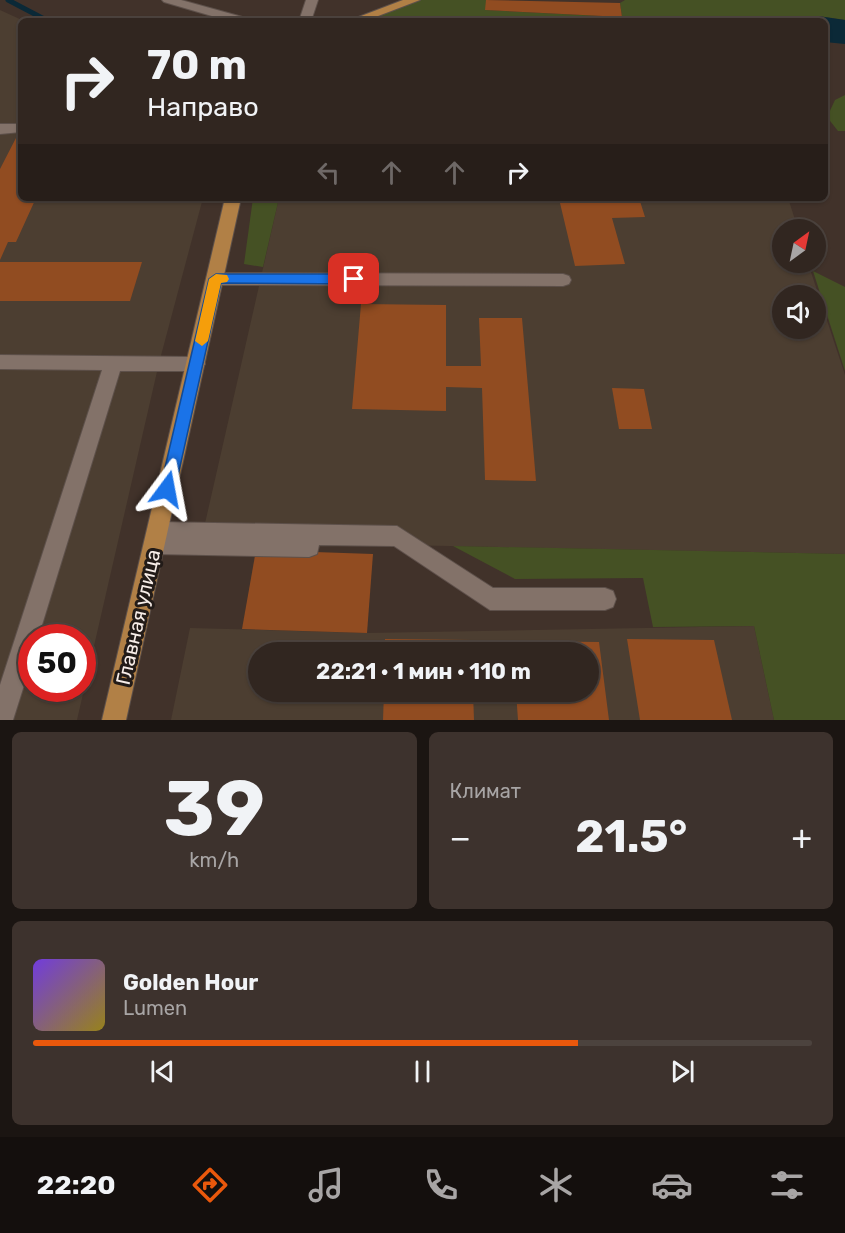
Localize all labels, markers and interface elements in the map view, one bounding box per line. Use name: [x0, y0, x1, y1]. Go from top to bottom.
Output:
text: 70 m: [147, 40, 247, 90]
icon: right: [48, 42, 126, 120]
text: Направо: [147, 91, 259, 123]
icon: left: [312, 156, 345, 189]
icon: ahead: [375, 156, 408, 189]
icon: ahead: [438, 156, 471, 189]
icon: right: [501, 156, 534, 189]
north arrow: [772, 219, 826, 273]
map controls: [772, 219, 826, 339]
pin: [328, 253, 379, 304]
icon: arrive: [337, 262, 370, 295]
button: sound: [772, 285, 826, 339]
position arrow: [135, 457, 199, 521]
street label: Главная улица: [111, 547, 165, 687]
speed limit sign: 50: [18, 624, 96, 702]
text: 22:21 · 1 мин · 110 m: [316, 658, 531, 685]
text: 39: [164, 762, 265, 855]
text: Климат: [450, 779, 521, 803]
text: 21.5°: [575, 810, 687, 863]
text: −: [450, 818, 471, 857]
text: +: [791, 818, 812, 857]
text: km/h: [189, 848, 239, 872]
text: Golden Hour: [123, 969, 258, 996]
text: Lumen: [123, 996, 187, 1020]
icon: previous: [146, 1055, 179, 1088]
icon: pause: [406, 1055, 439, 1088]
icon: next: [666, 1055, 699, 1088]
icon: directions: [189, 1164, 231, 1206]
icon: music: [305, 1164, 347, 1206]
icon: phone: [420, 1164, 462, 1206]
icon: climate: [535, 1164, 577, 1206]
icon: car: [651, 1164, 693, 1206]
icon: filters: [766, 1164, 808, 1206]
text: 22:20: [37, 1169, 116, 1201]

